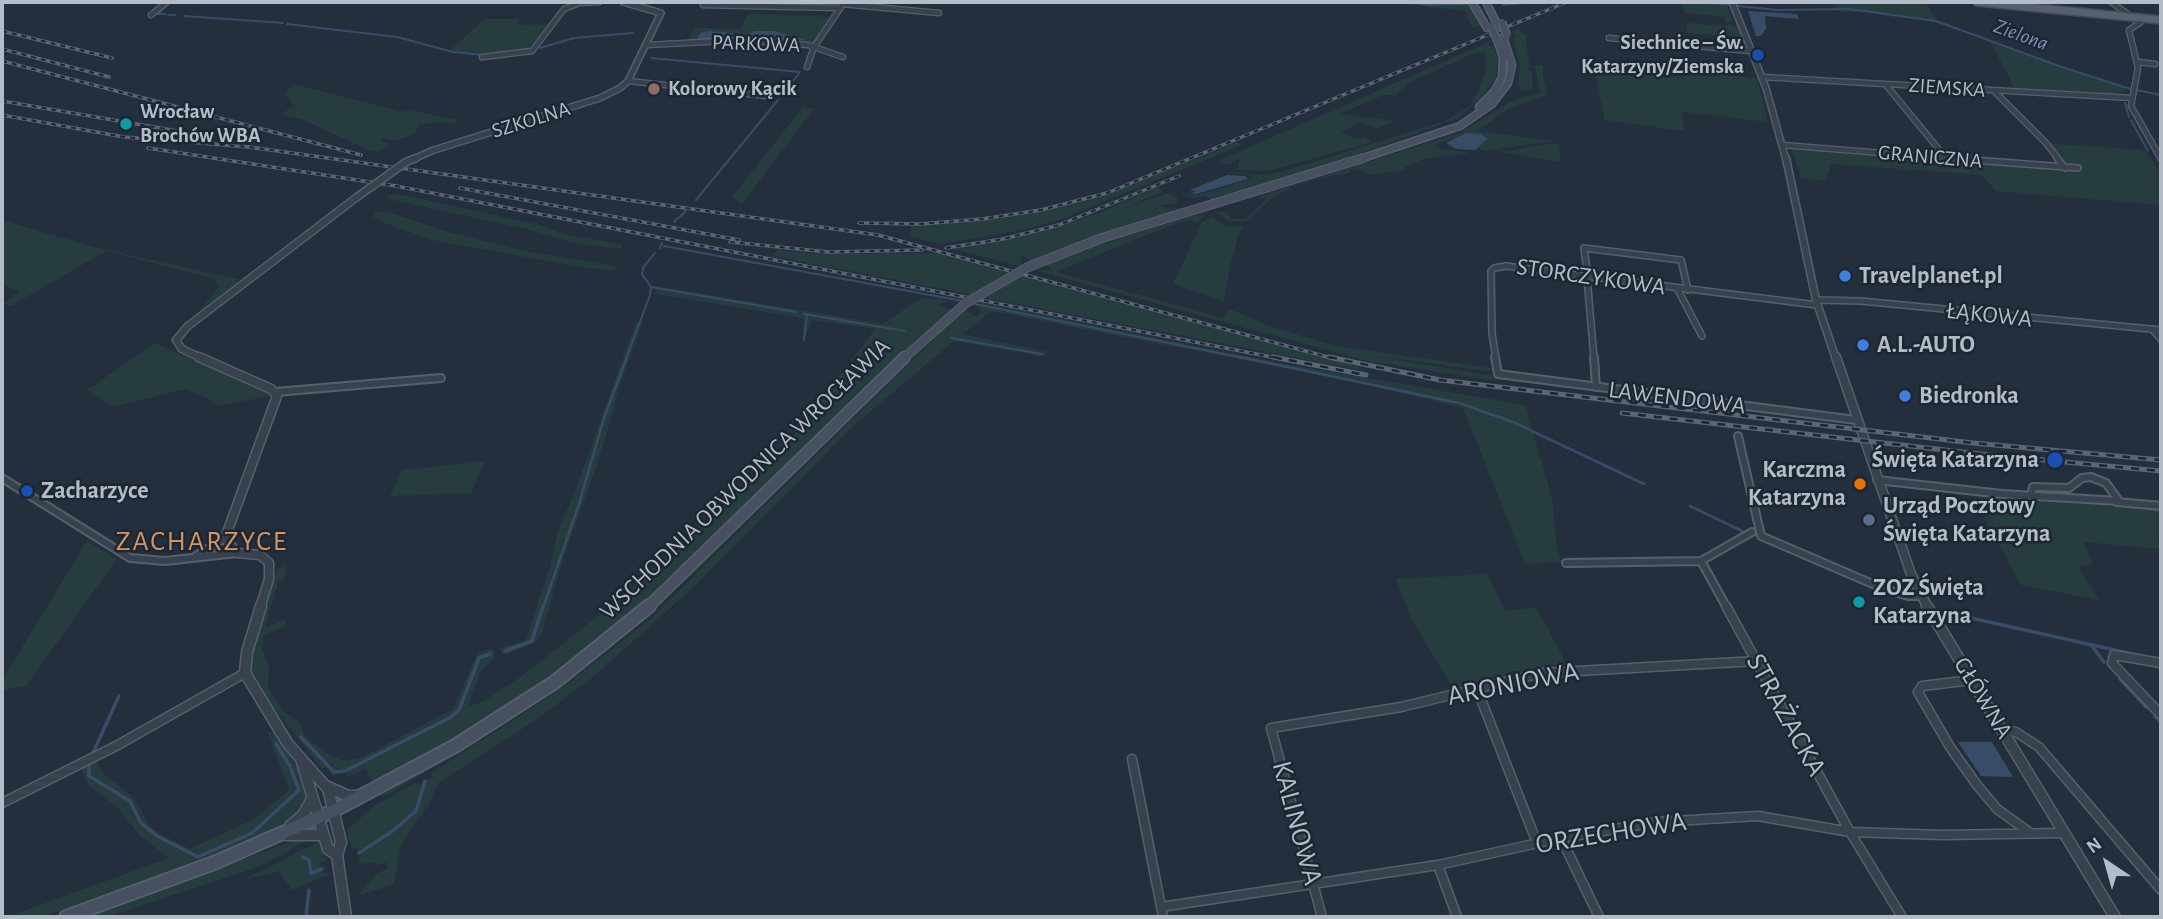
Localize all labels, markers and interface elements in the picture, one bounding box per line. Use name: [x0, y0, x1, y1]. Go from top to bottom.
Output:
water label: Zielona: [1990, 14, 2052, 56]
street label: PARKOWA: [712, 30, 800, 58]
place label: Siechnice – Św. Katarzyny/Ziemska: [1581, 30, 1744, 80]
marker: Siechnice – Św. Katarzyny/Ziemska: [1750, 47, 1766, 63]
street label: ZIEMSKA: [1908, 73, 1986, 103]
place label: Kolorowy Kącik: [668, 76, 797, 102]
marker: Kolorowy Kącik: [646, 81, 662, 97]
street label: SZKOLNA: [489, 96, 573, 144]
place label: Wrocław Brochów WBA: [140, 99, 260, 149]
marker: Wrocław Brochów WBA: [118, 116, 134, 132]
street label: GRANICZNA: [1877, 140, 1983, 174]
street label: STORCZYKOWA: [1515, 252, 1667, 302]
place label: Travelplanet.pl: [1859, 262, 2003, 290]
marker: Travelplanet.pl: [1837, 268, 1853, 284]
street label: ŁĄKOWA: [1945, 296, 2033, 334]
place label: A.L.-AUTO: [1877, 331, 1975, 359]
street label: WSCHODNIA OBWODNICA WROCŁAWIA: [594, 332, 896, 626]
marker: A.L.-AUTO: [1855, 337, 1871, 353]
street label: LAWENDOWA: [1607, 375, 1747, 421]
place label: Biedronka: [1919, 382, 2019, 410]
marker: Biedronka: [1897, 388, 1913, 404]
place label: Święta Katarzyna: [1872, 446, 2039, 474]
marker: Święta Katarzyna: [2045, 450, 2065, 470]
place label: Karczma Katarzyna: [1748, 456, 1846, 512]
marker: Karczma Katarzyna: [1852, 476, 1868, 492]
place label: Zacharzyce: [41, 477, 149, 505]
marker: Zacharzyce: [19, 483, 35, 499]
place label: Urząd Pocztowy Święta Katarzyna: [1883, 492, 2050, 548]
marker: Urząd Pocztowy Święta Katarzyna: [1861, 512, 1877, 528]
district label: ZACHARZYCE: [117, 525, 287, 559]
place label: ZOZ Święta Katarzyna: [1873, 574, 1984, 630]
marker: ZOZ Święta Katarzyna: [1851, 594, 1867, 610]
street label: STRAŻACKA: [1739, 648, 1833, 782]
street label: GŁÓWNA: [1947, 652, 2019, 744]
street label: ARONIOWA: [1444, 655, 1582, 713]
street label: KALINOWA: [1264, 757, 1330, 889]
street label: ORZECHOWA: [1533, 804, 1689, 862]
north arrow: [2072, 828, 2142, 898]
text: N: [2083, 834, 2105, 857]

